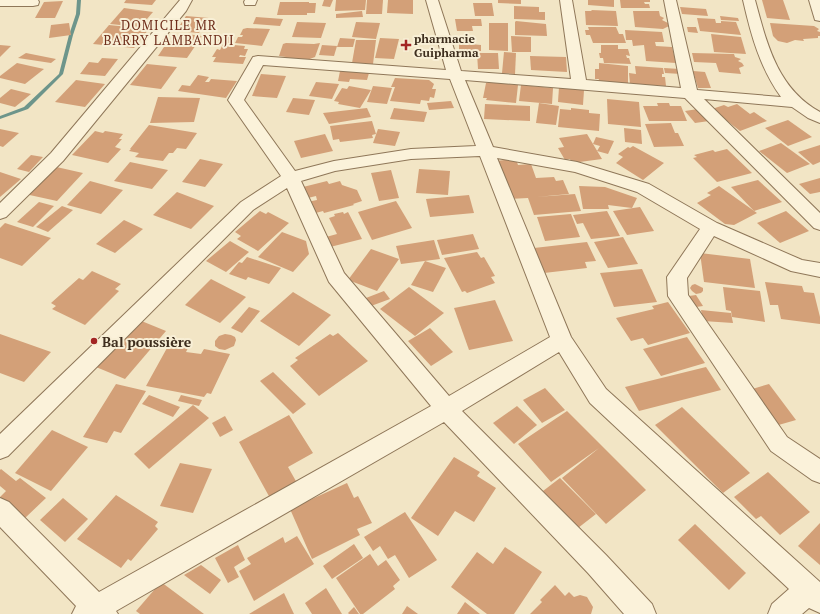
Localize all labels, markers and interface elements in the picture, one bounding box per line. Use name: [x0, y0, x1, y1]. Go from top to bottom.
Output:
district label: DOMICILE MR BARRY LAMBANDJI: [103, 16, 235, 49]
place label: pharmacie Guipharma: [414, 31, 479, 60]
marker: pharmacie Guipharma: [401, 40, 411, 50]
place label: Bal poussière: [102, 332, 192, 351]
marker: Bal poussière: [89, 336, 99, 346]

